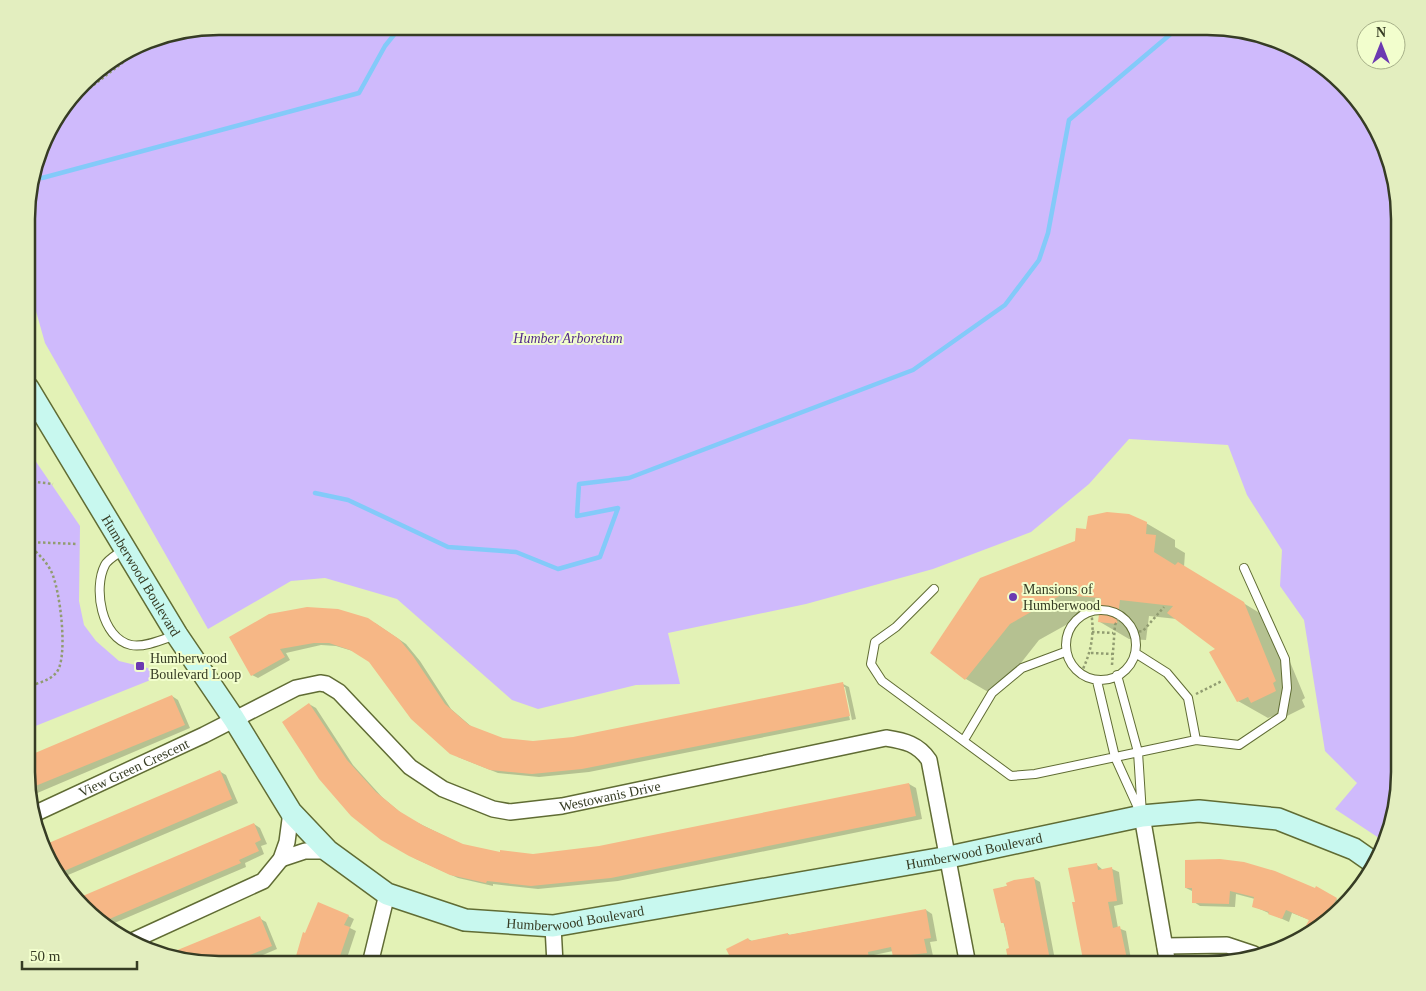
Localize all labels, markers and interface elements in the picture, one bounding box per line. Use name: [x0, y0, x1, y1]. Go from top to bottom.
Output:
north arrow: [1356, 20, 1406, 70]
text: N: [1376, 25, 1386, 40]
park label: Humber Arboretum: [512, 331, 623, 346]
street label: Humberwood Boulevard: [98, 512, 183, 639]
place label: Mansions of Humberwood: [1023, 582, 1100, 613]
marker: Mansions of Humberwood: [1007, 591, 1019, 603]
place label: Humberwood Boulevard Loop: [150, 651, 241, 682]
marker: Humberwood Boulevard Loop: [134, 660, 146, 672]
street label: View Green Crescent: [76, 736, 192, 800]
street label: Westowanis Drive: [558, 779, 662, 814]
street label: Humberwood Boulevard: [905, 830, 1044, 872]
street label: Humberwood Boulevard: [506, 903, 645, 934]
scale bar: [22, 938, 138, 970]
text: 50 m: [30, 948, 61, 964]

